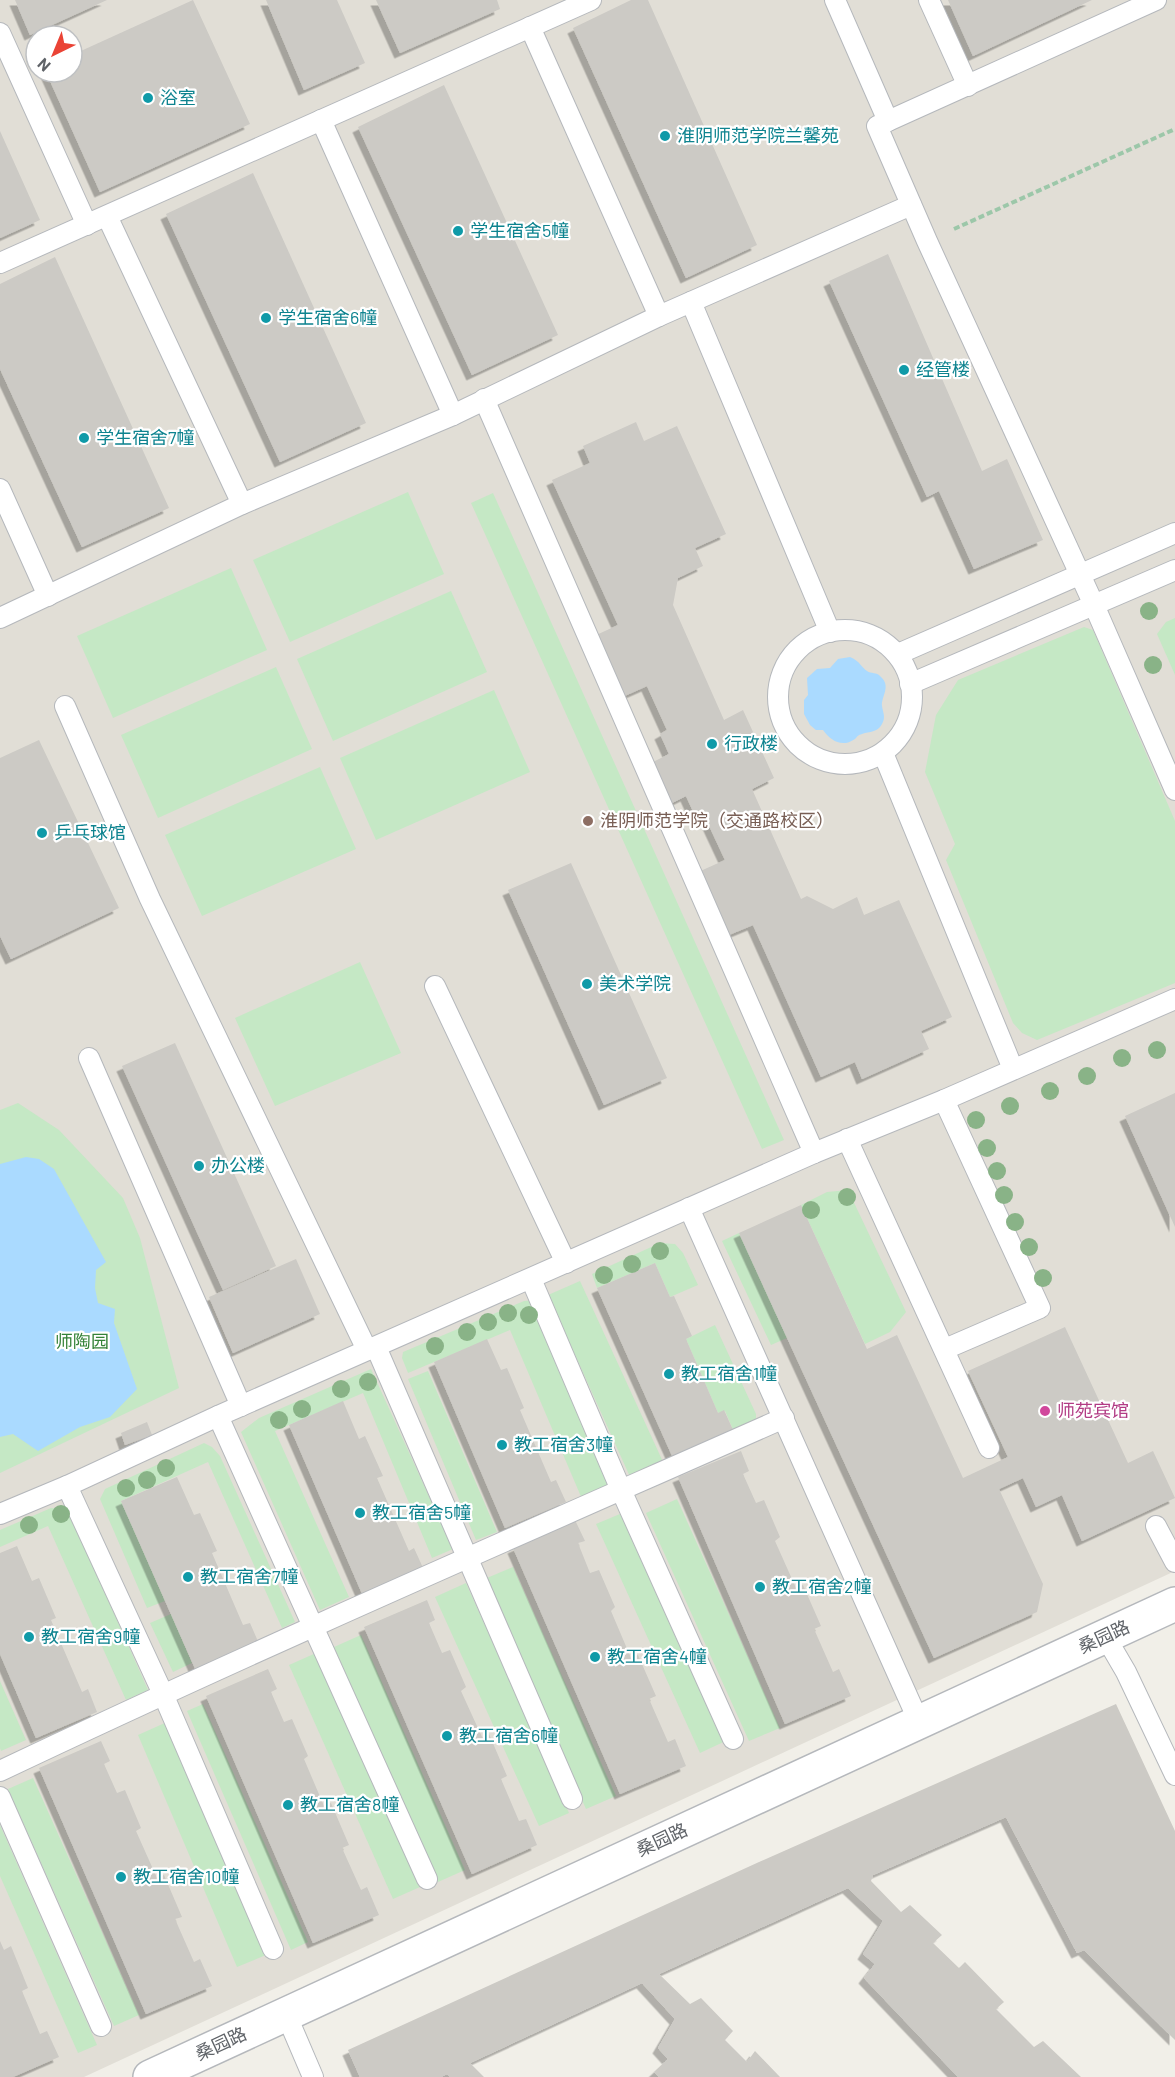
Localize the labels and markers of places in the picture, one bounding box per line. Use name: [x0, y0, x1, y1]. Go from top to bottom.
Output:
place label: 浴室: [160, 86, 196, 108]
marker: 浴室: [141, 91, 155, 105]
place label: 淮阴师范学院兰馨苑: [677, 124, 839, 146]
marker: 淮阴师范学院兰馨苑: [658, 129, 672, 143]
place label: 学生宿舍5幢: [470, 219, 569, 241]
marker: 学生宿舍5幢: [451, 224, 465, 238]
place label: 学生宿舍6幢: [278, 306, 377, 328]
marker: 学生宿舍6幢: [259, 311, 273, 325]
place label: 经管楼: [916, 358, 970, 380]
marker: 经管楼: [897, 363, 911, 377]
place label: 学生宿舍7幢: [96, 426, 195, 448]
marker: 学生宿舍7幢: [77, 431, 91, 445]
place label: 行政楼: [724, 732, 778, 754]
marker: 行政楼: [705, 737, 719, 751]
place label: 淮阴师范学院（交通路校区）: [600, 809, 834, 831]
marker: 淮阴师范学院（交通路校区）: [581, 814, 595, 828]
place label: 乒乓球馆: [54, 821, 126, 843]
marker: 乒乓球馆: [35, 826, 49, 840]
place label: 美术学院: [599, 972, 671, 994]
marker: 美术学院: [580, 977, 594, 991]
place label: 办公楼: [211, 1154, 265, 1176]
marker: 办公楼: [192, 1159, 206, 1173]
place label: 教工宿舍1幢: [681, 1362, 777, 1384]
marker: 教工宿舍1幢: [662, 1367, 676, 1381]
place label: 师苑宾馆: [1057, 1399, 1129, 1421]
marker: 师苑宾馆: [1038, 1404, 1052, 1418]
place label: 教工宿舍3幢: [514, 1433, 613, 1455]
marker: 教工宿舍3幢: [495, 1438, 509, 1452]
place label: 教工宿舍5幢: [372, 1501, 471, 1523]
marker: 教工宿舍5幢: [353, 1506, 367, 1520]
place label: 教工宿舍7幢: [200, 1565, 299, 1587]
marker: 教工宿舍7幢: [181, 1570, 195, 1584]
place label: 教工宿舍2幢: [772, 1575, 872, 1597]
marker: 教工宿舍2幢: [753, 1580, 767, 1594]
place label: 教工宿舍9幢: [41, 1625, 140, 1647]
marker: 教工宿舍9幢: [22, 1630, 36, 1644]
place label: 教工宿舍4幢: [607, 1645, 707, 1667]
marker: 教工宿舍4幢: [588, 1650, 602, 1664]
place label: 教工宿舍6幢: [459, 1724, 558, 1746]
marker: 教工宿舍6幢: [440, 1729, 454, 1743]
place label: 教工宿舍8幢: [300, 1793, 399, 1815]
marker: 教工宿舍8幢: [281, 1798, 295, 1812]
place label: 教工宿舍10幢: [133, 1865, 239, 1887]
marker: 教工宿舍10幢: [114, 1870, 128, 1884]

